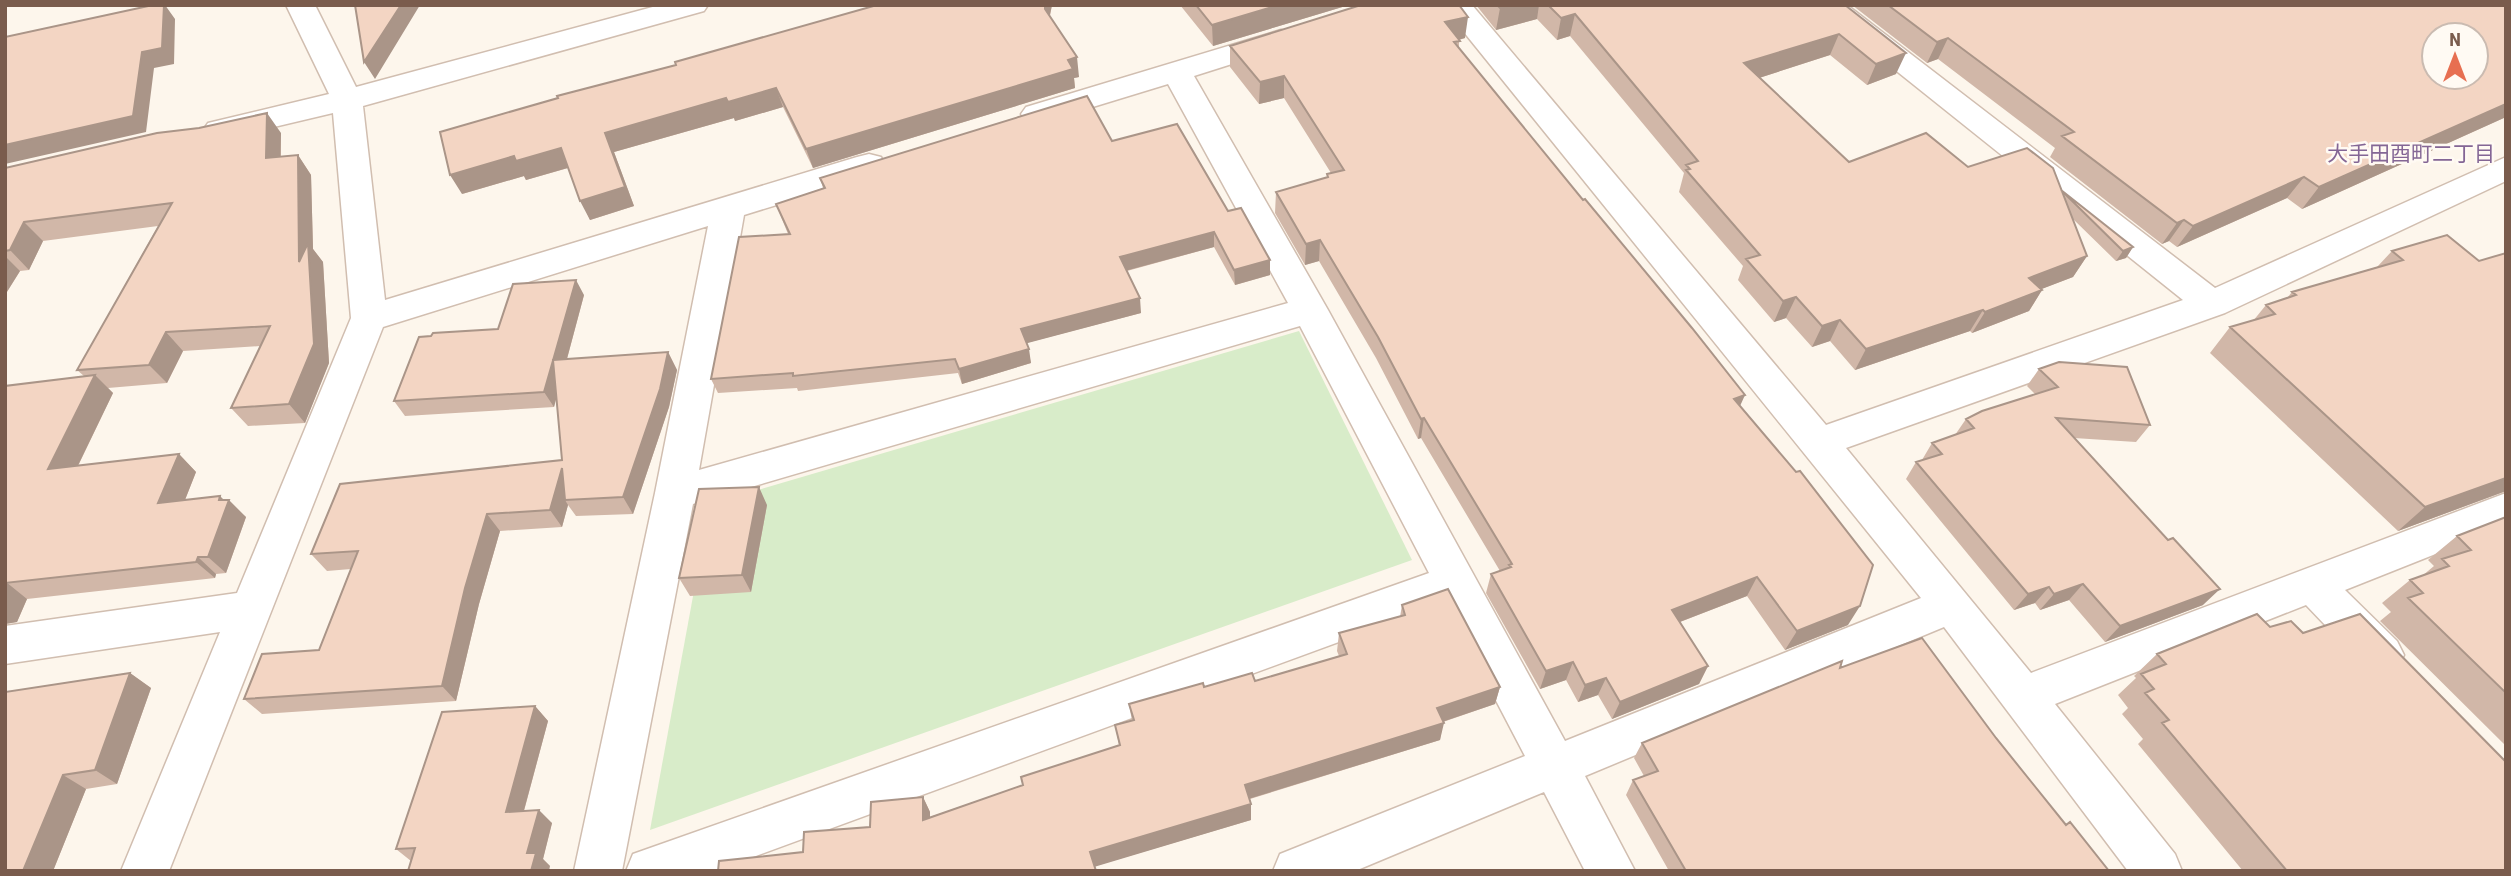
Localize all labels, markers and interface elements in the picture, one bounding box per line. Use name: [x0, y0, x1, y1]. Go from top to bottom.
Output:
north arrow: [2420, 21, 2490, 91]
text: N: [2449, 28, 2461, 51]
district label: 大手田酉町二丁目: [2327, 142, 2495, 166]

